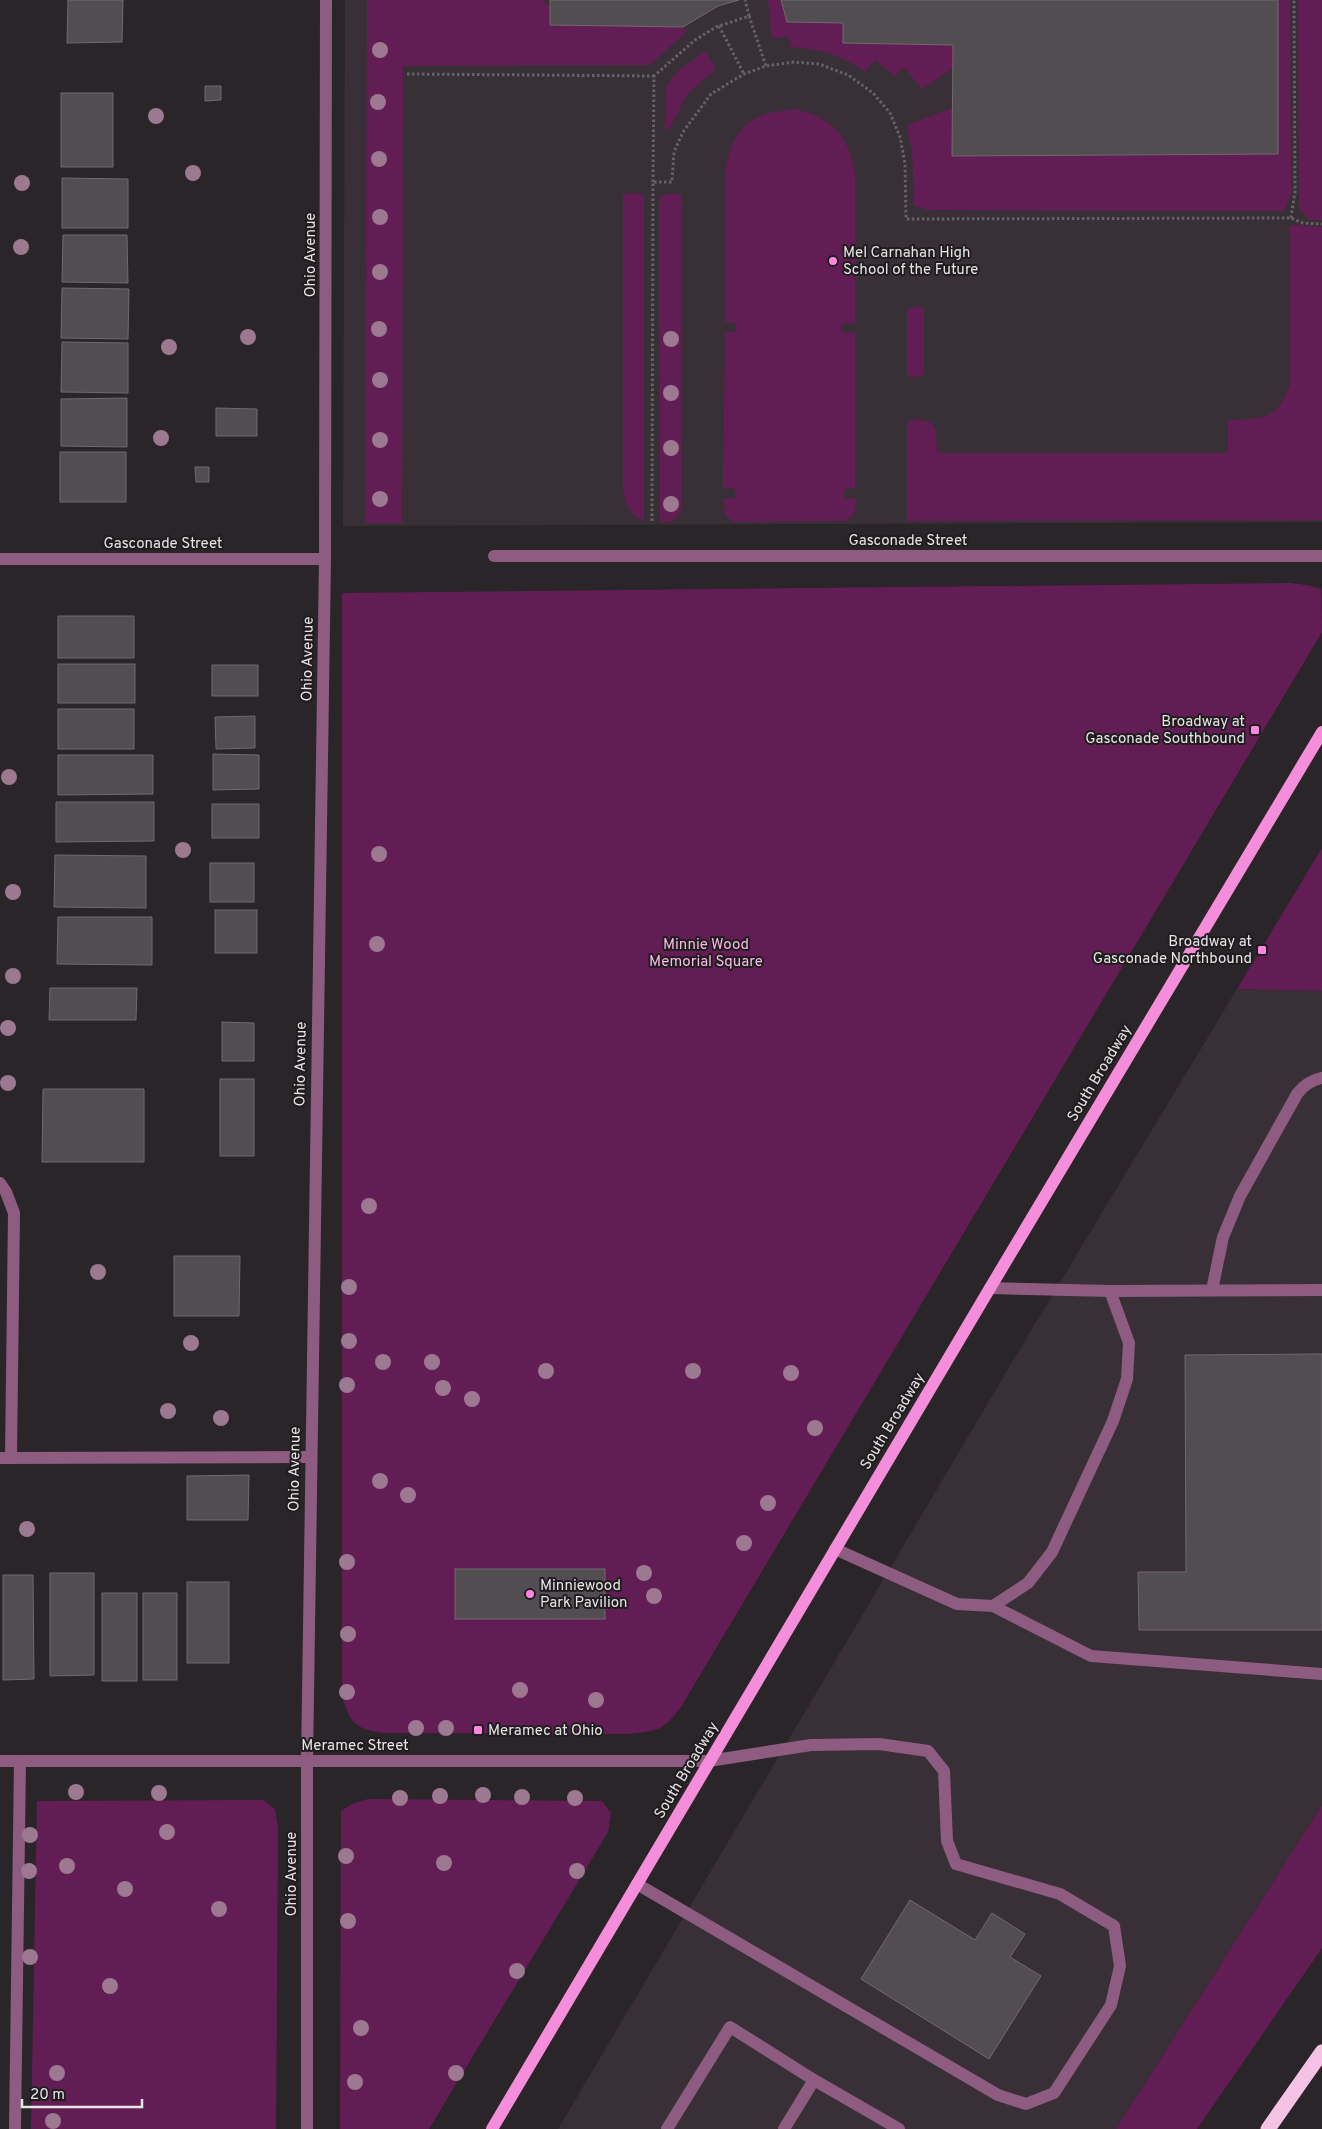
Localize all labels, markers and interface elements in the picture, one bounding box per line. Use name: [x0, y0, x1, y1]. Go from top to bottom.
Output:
street label: Ohio Avenue: [302, 213, 321, 297]
place label: Mel Carnahan High School of the Future: [843, 244, 978, 280]
marker: Mel Carnahan High School of the Future: [827, 255, 839, 267]
street label: Gasconade Street: [849, 532, 967, 551]
street label: Gasconade Street: [104, 535, 222, 554]
street label: Ohio Avenue: [298, 617, 319, 702]
place label: Broadway at Gasconade Southbound: [1085, 713, 1245, 749]
marker: Broadway at Gasconade Southbound: [1249, 724, 1261, 736]
place label: Broadway at Gasconade Northbound: [1093, 933, 1252, 969]
park label: Minnie Wood Memorial Square: [649, 936, 763, 972]
marker: Broadway at Gasconade Northbound: [1256, 944, 1268, 956]
street label: Ohio Avenue: [291, 1022, 312, 1107]
street label: South Broadway: [1064, 1022, 1137, 1126]
street label: South Broadway: [857, 1370, 930, 1474]
street label: Ohio Avenue: [285, 1427, 306, 1512]
place label: Minniewood Park Pavilion: [540, 1577, 627, 1613]
marker: Minniewood Park Pavilion: [524, 1588, 536, 1600]
street label: South Broadway: [651, 1719, 724, 1823]
place label: Meramec at Ohio: [488, 1722, 603, 1741]
marker: Meramec at Ohio: [472, 1724, 484, 1736]
street label: Meramec Street: [301, 1737, 409, 1756]
street label: Ohio Avenue: [283, 1832, 302, 1916]
scale bar: [22, 2076, 142, 2108]
text: 20 m: [30, 2086, 65, 2105]

